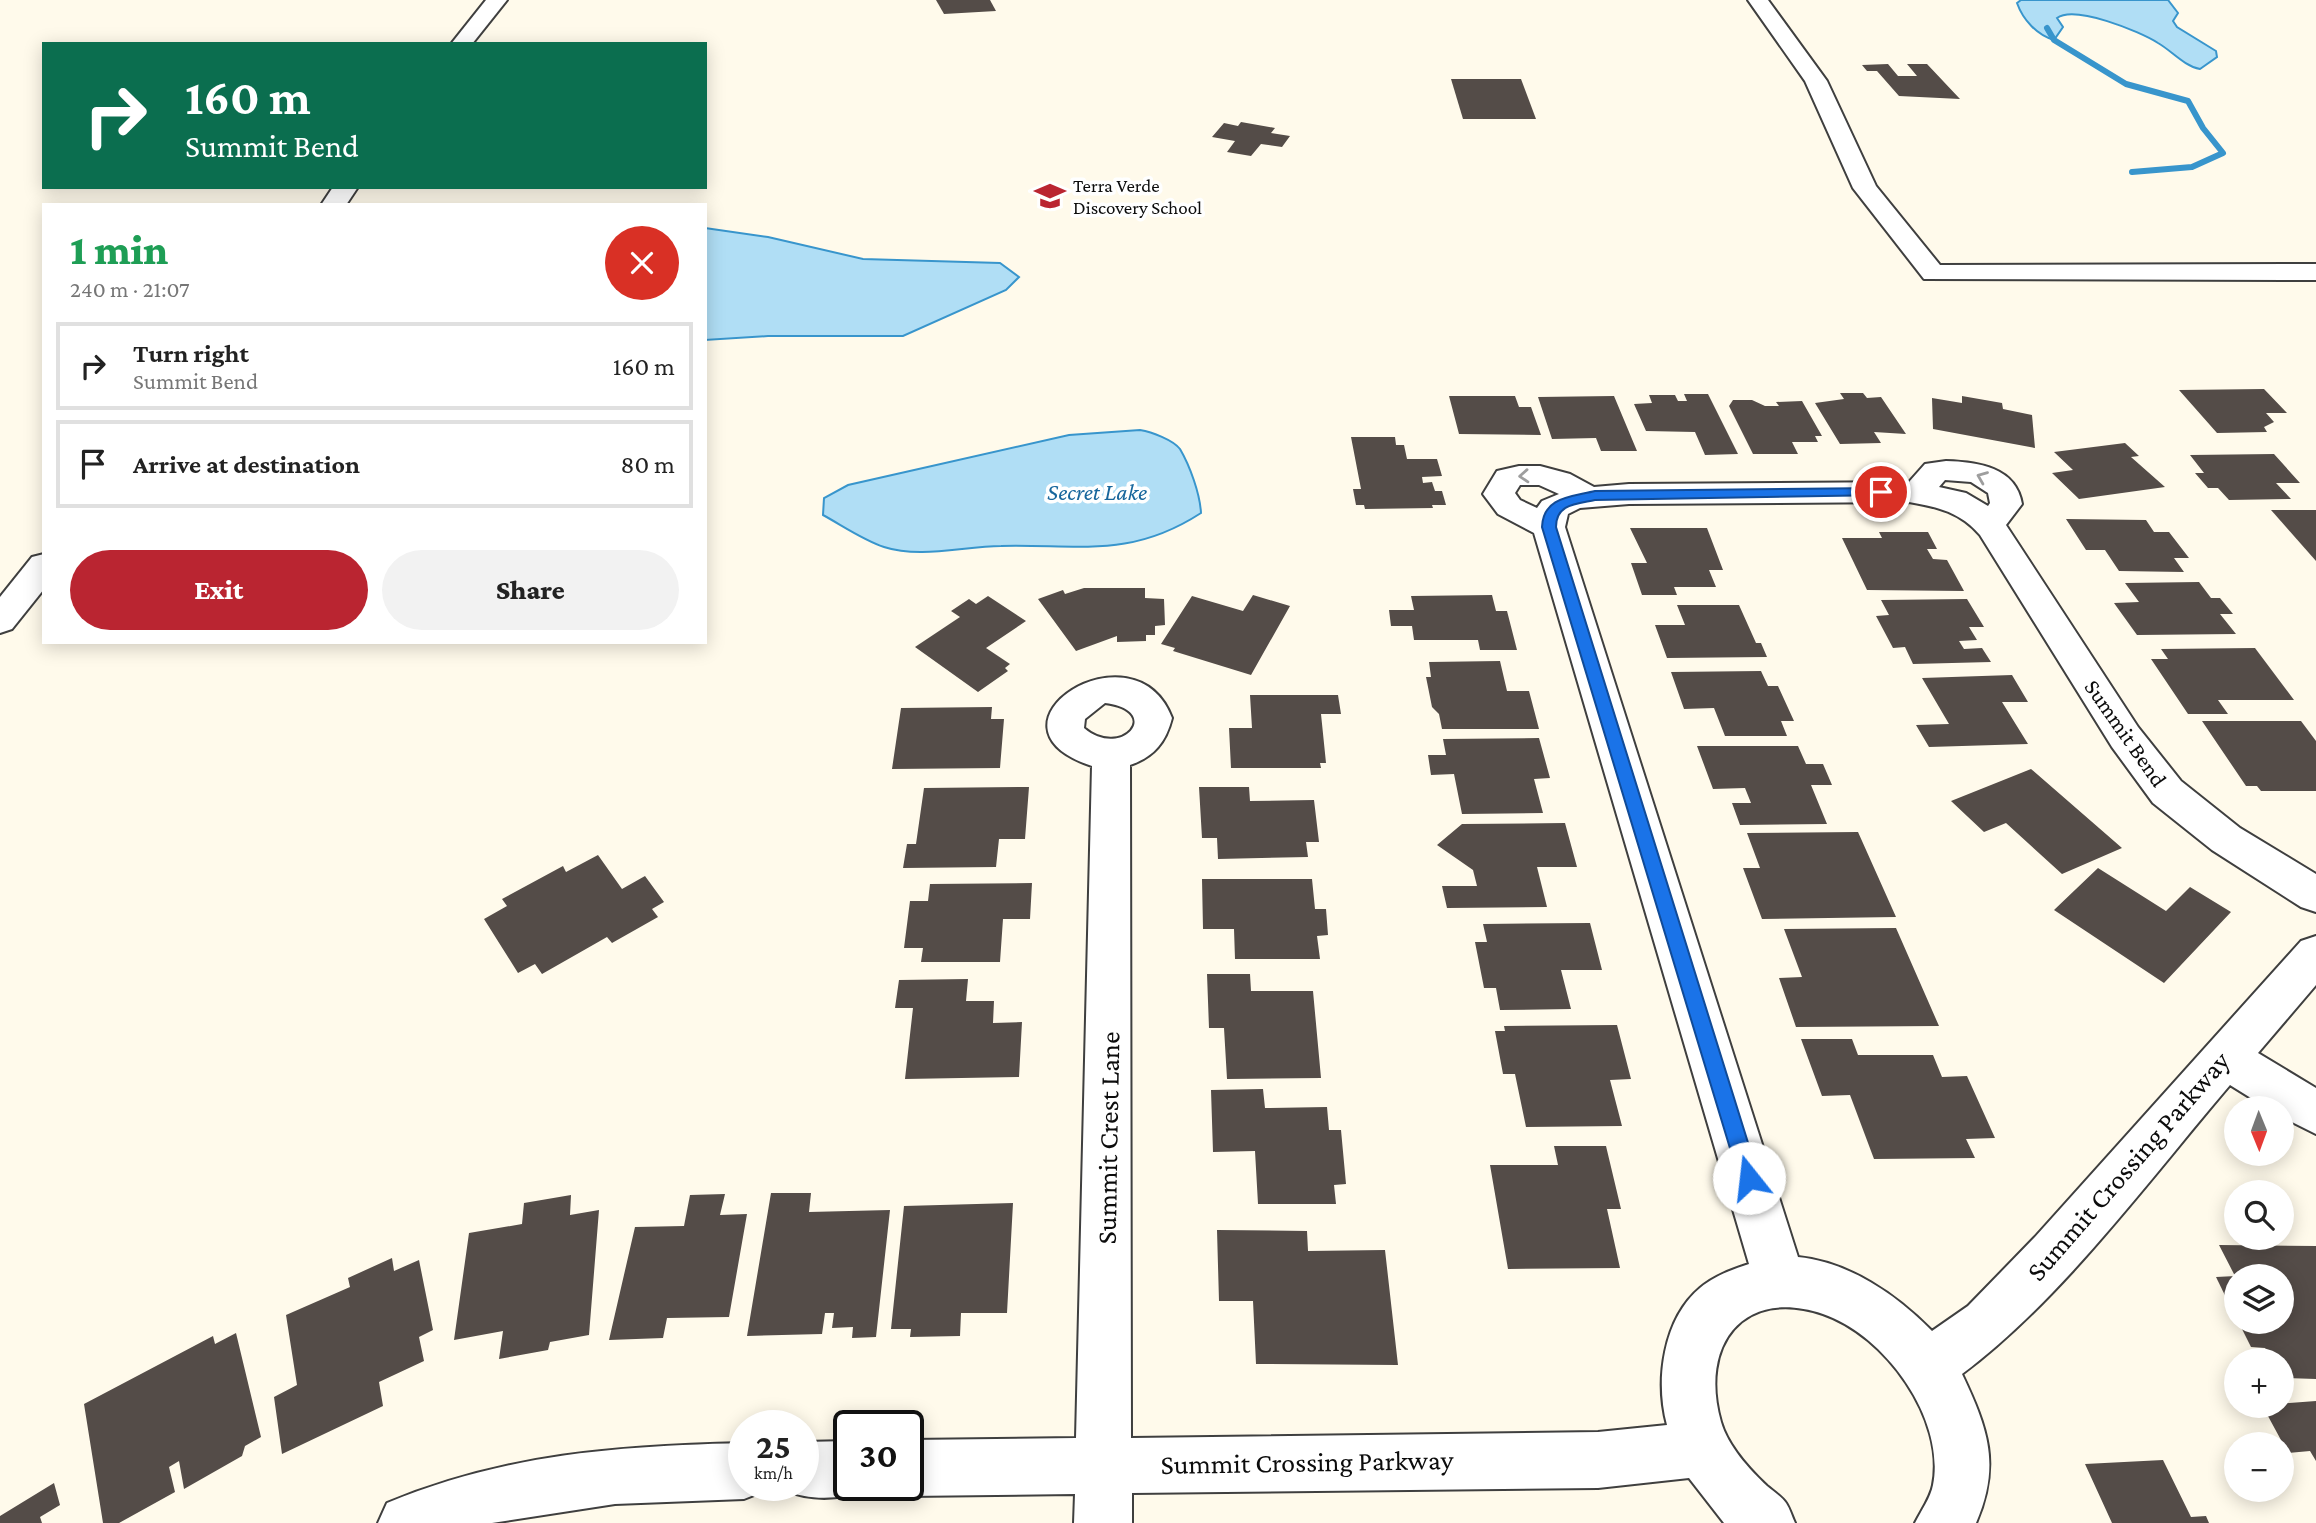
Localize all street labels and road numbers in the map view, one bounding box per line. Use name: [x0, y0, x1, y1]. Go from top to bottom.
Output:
street label: Summit Bend: [2079, 674, 2173, 792]
street label: Summit Crest Lane: [1091, 1031, 1125, 1245]
street label: Summit Crossing Parkway: [2020, 1044, 2237, 1287]
street label: Summit Crossing Parkway: [1160, 1444, 1455, 1480]

